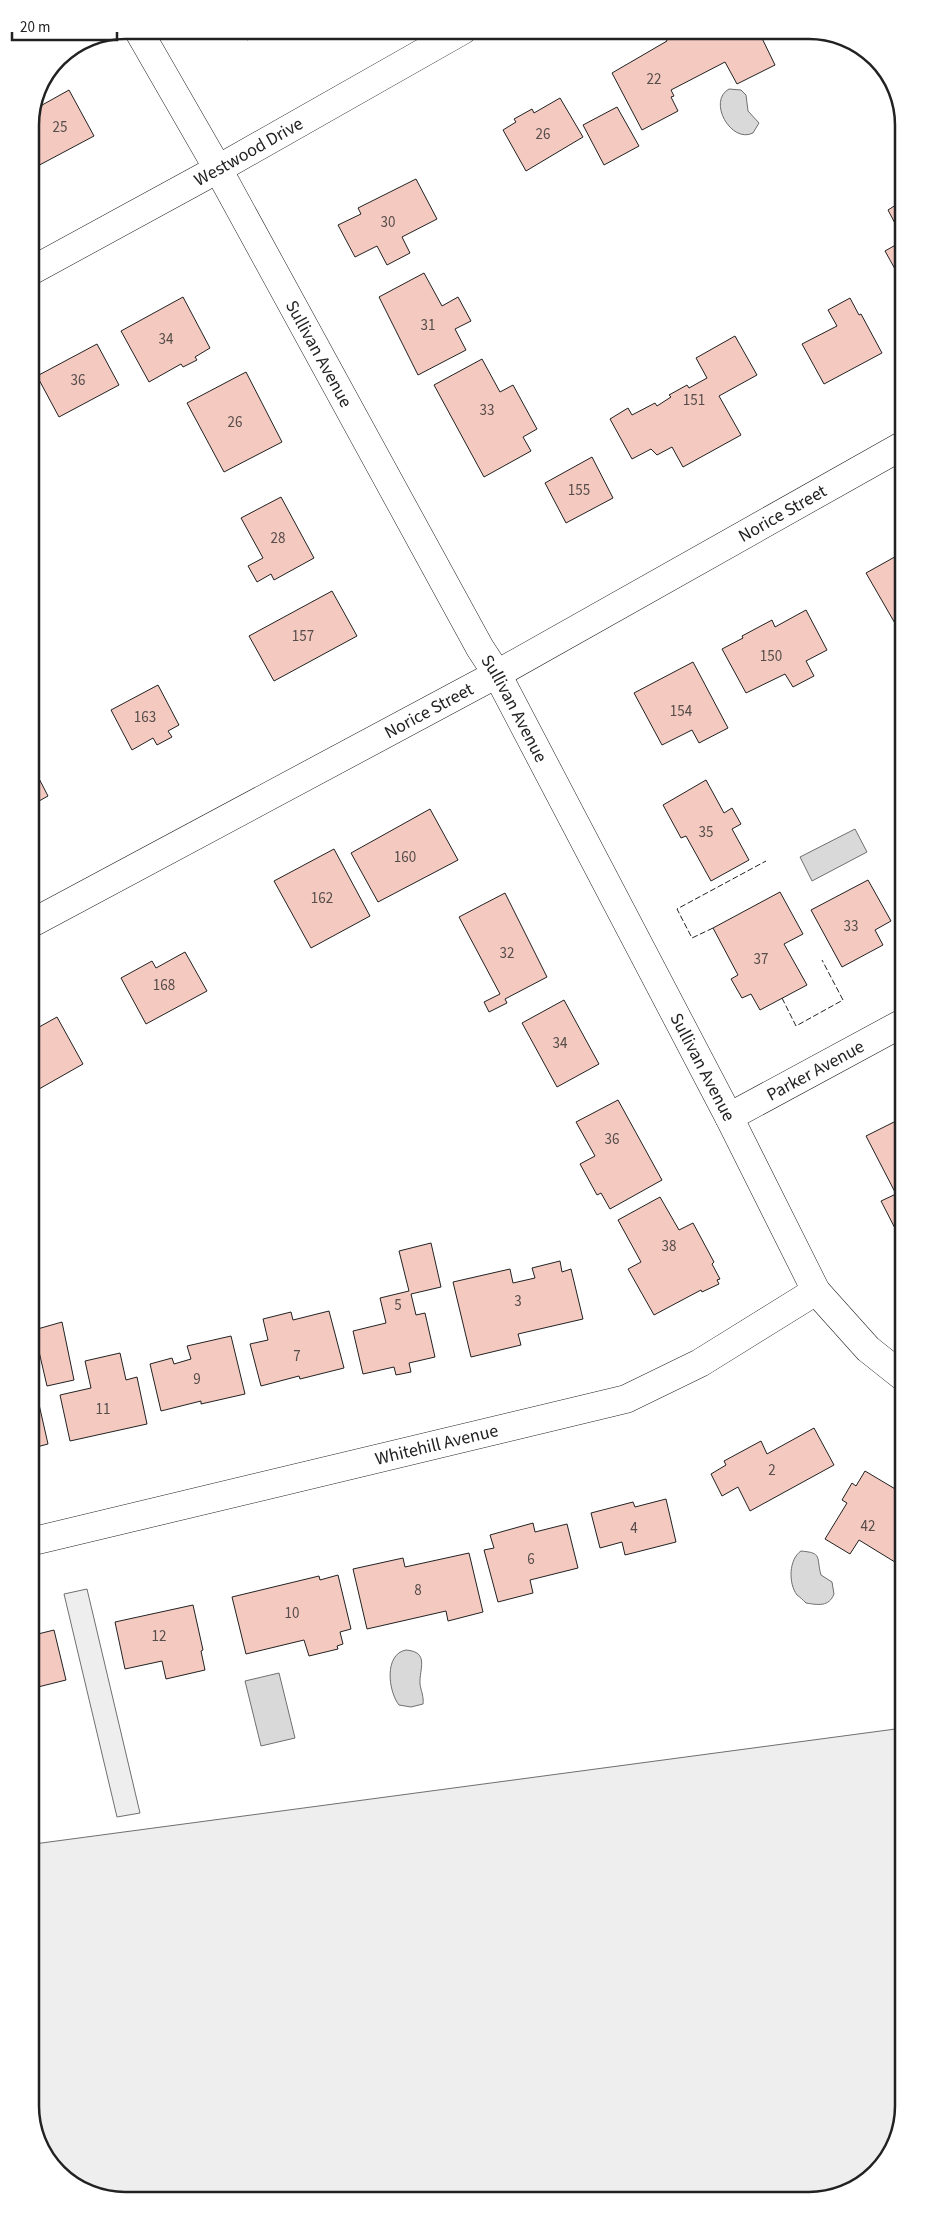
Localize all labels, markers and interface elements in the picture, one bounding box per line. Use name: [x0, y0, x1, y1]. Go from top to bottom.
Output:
scale bar: [12, 10, 118, 42]
text: 20 m: [20, 17, 50, 38]
house number: 22: [647, 69, 661, 90]
street label: Westwood Drive: [189, 111, 307, 192]
house number: 25: [53, 117, 67, 138]
house number: 26: [536, 124, 550, 145]
house number: 30: [381, 212, 395, 233]
street label: Sullivan Avenue: [280, 296, 359, 412]
house number: 31: [421, 315, 435, 336]
house number: 34: [159, 329, 174, 350]
house number: 36: [71, 370, 85, 391]
house number: 151: [683, 390, 705, 411]
house number: 33: [480, 400, 494, 421]
house number: 26: [228, 412, 242, 433]
street label: Norice Street: [734, 478, 831, 548]
house number: 155: [568, 480, 590, 501]
house number: 28: [271, 528, 285, 549]
house number: 157: [292, 626, 314, 647]
house number: 150: [760, 646, 782, 667]
street label: Sullivan Avenue: [475, 650, 554, 767]
street label: Norice Street: [380, 677, 478, 745]
house number: 154: [670, 701, 693, 722]
house number: 163: [134, 707, 156, 728]
house number: 35: [699, 822, 713, 843]
house number: 160: [394, 847, 416, 868]
house number: 162: [311, 888, 333, 909]
house number: 33: [844, 916, 858, 937]
house number: 32: [500, 943, 514, 964]
house number: 37: [754, 949, 768, 970]
house number: 168: [153, 975, 175, 996]
street label: Sullivan Avenue: [664, 1008, 742, 1126]
house number: 34: [553, 1033, 568, 1054]
street label: Parker Avenue: [762, 1034, 869, 1107]
house number: 36: [605, 1129, 619, 1150]
house number: 38: [662, 1236, 676, 1257]
house number: 3: [514, 1291, 522, 1312]
house number: 5: [394, 1295, 402, 1316]
house number: 7: [293, 1346, 301, 1367]
house number: 9: [193, 1369, 201, 1390]
house number: 11: [96, 1399, 110, 1420]
street label: Whitehill Avenue: [373, 1418, 501, 1471]
house number: 2: [768, 1460, 776, 1481]
house number: 42: [861, 1516, 875, 1537]
house number: 4: [630, 1518, 638, 1539]
house number: 6: [527, 1549, 535, 1570]
house number: 8: [414, 1580, 422, 1601]
house number: 10: [285, 1603, 299, 1624]
house number: 12: [152, 1626, 166, 1647]

